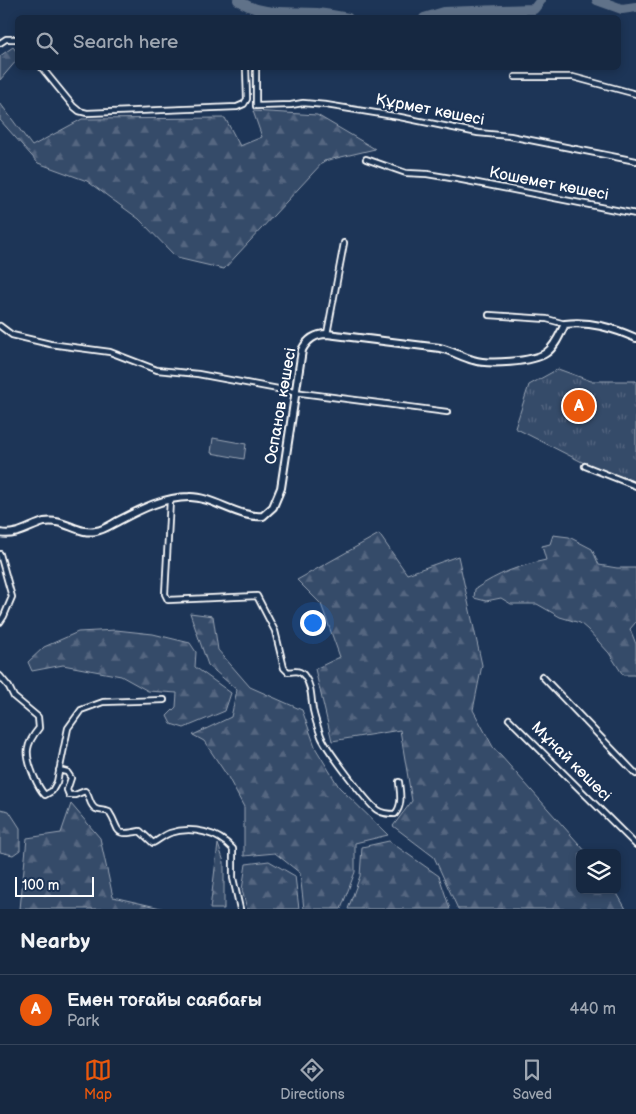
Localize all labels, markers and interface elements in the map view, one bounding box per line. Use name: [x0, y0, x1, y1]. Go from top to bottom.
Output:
search box: [15, 15, 621, 70]
icon: search: [33, 29, 61, 57]
text: Search here: [73, 31, 178, 54]
street label: Құрмет көшесі: [374, 90, 486, 130]
street label: Кошемет көшесі: [488, 163, 610, 205]
street label: Оспанов көшесі: [261, 346, 301, 466]
pin: A: [563, 387, 595, 425]
your location: [300, 610, 326, 636]
street label: Мұнай көшесі: [527, 718, 615, 806]
map controls: [576, 849, 621, 894]
button: layers: [576, 849, 621, 894]
scale bar: [15, 874, 94, 897]
text: 100 m: [22, 877, 59, 894]
text: Nearby: [20, 929, 90, 954]
text: Емен тоғайы саябағы: [67, 989, 262, 1012]
text: A: [31, 1000, 41, 1019]
text: 440 m: [570, 1000, 616, 1019]
text: Park: [67, 1012, 99, 1031]
tab: Map: [84, 1056, 112, 1103]
tab: Directions: [280, 1056, 345, 1103]
tab: Saved: [513, 1056, 552, 1103]

